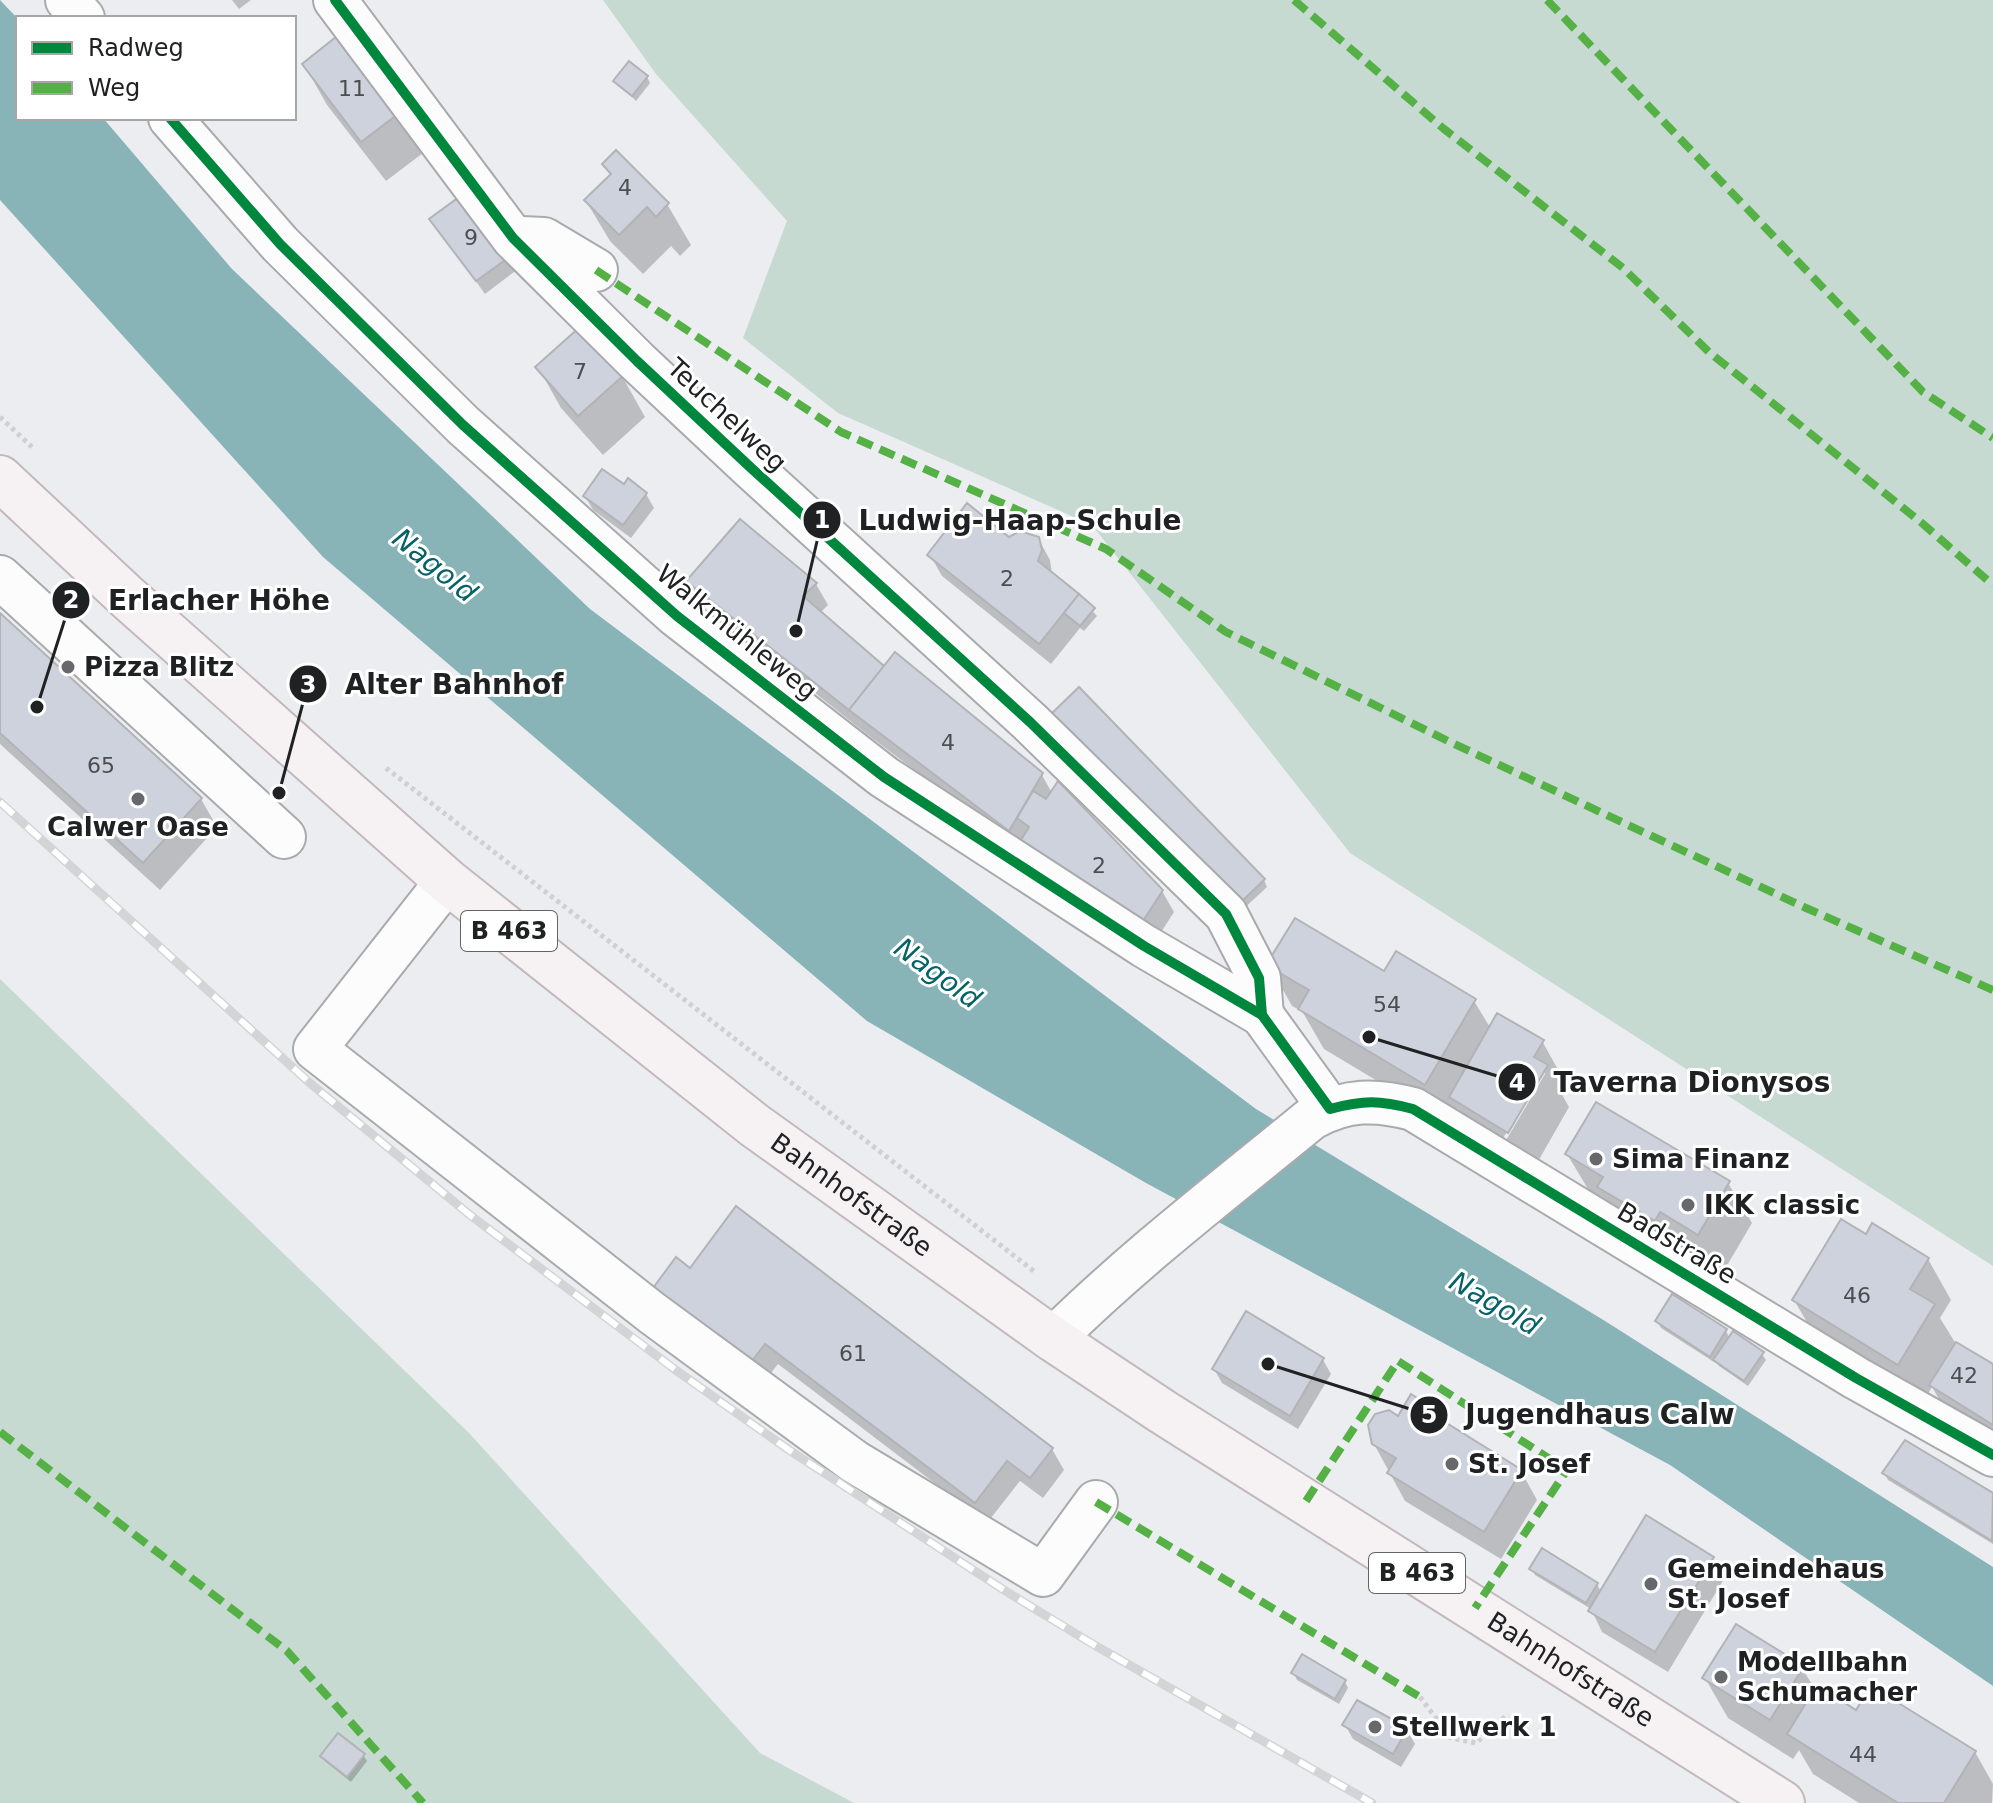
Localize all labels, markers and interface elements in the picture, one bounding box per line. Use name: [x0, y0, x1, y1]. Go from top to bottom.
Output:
legend: [16, 16, 296, 120]
text: Radweg: [88, 34, 184, 62]
text: Weg: [88, 74, 140, 102]
house number: 11: [338, 76, 366, 101]
house number: 4: [618, 175, 632, 200]
house number: 9: [464, 225, 478, 250]
street label: Teuchelweg: [661, 352, 793, 478]
house number: 7: [573, 359, 587, 384]
callout: Ludwig-Haap-Schule: [802, 494, 1198, 546]
text: Ludwig-Haap-Schule: [858, 504, 1182, 537]
text: 1: [814, 506, 830, 534]
water label: Nagold: [386, 522, 484, 609]
street label: Walkmühleweg: [651, 558, 823, 706]
house number: 2: [1000, 566, 1014, 591]
callout: Erlacher Höhe: [51, 574, 346, 626]
text: Erlacher Höhe: [108, 584, 330, 617]
text: 2: [63, 586, 79, 614]
place label: Pizza Blitz: [84, 652, 234, 682]
marker: Pizza Blitz: [59, 658, 77, 676]
callout: Alter Bahnhof: [288, 658, 579, 710]
text: Alter Bahnhof: [345, 668, 564, 701]
text: 3: [300, 671, 316, 699]
house number: 4: [941, 730, 955, 755]
house number: 65: [87, 753, 115, 778]
marker: Calwer Oase: [129, 790, 147, 808]
place label: Calwer Oase: [47, 812, 229, 842]
house number: 2: [1092, 853, 1106, 878]
road number: B 463: [461, 911, 557, 951]
water label: Nagold: [888, 931, 987, 1016]
house number: 54: [1373, 992, 1401, 1017]
callout: Taverna Dionysos: [1497, 1056, 1846, 1108]
text: Taverna Dionysos: [1554, 1066, 1830, 1099]
text: 4: [1509, 1069, 1525, 1097]
street label: Bahnhofstraße: [765, 1127, 938, 1263]
place label: Sima Finanz: [1612, 1144, 1790, 1174]
marker: Sima Finanz: [1587, 1150, 1605, 1168]
place label: IKK classic: [1704, 1190, 1860, 1220]
street label: Badstraße: [1612, 1196, 1742, 1290]
marker: IKK classic: [1679, 1196, 1697, 1214]
water label: Nagold: [1444, 1265, 1546, 1342]
house number: 46: [1843, 1283, 1871, 1308]
house number: 61: [839, 1341, 867, 1366]
house number: 42: [1950, 1363, 1978, 1388]
callout: Jugendhaus Calw: [1409, 1389, 1751, 1441]
text: Jugendhaus Calw: [1463, 1398, 1735, 1431]
text: 5: [1421, 1401, 1437, 1429]
place label: St. Josef: [1468, 1449, 1591, 1479]
marker: St. Josef: [1443, 1455, 1461, 1473]
road number: B 463: [1369, 1553, 1465, 1593]
place label: Gemeindehaus St. Josef: [1667, 1554, 1884, 1614]
marker: Gemeindehaus St. Josef: [1642, 1575, 1660, 1593]
street label: Bahnhofstraße: [1482, 1606, 1660, 1733]
place label: Modellbahn Schumacher: [1737, 1647, 1917, 1707]
marker: Modellbahn Schumacher: [1712, 1668, 1730, 1686]
place label: Stellwerk 1: [1391, 1712, 1557, 1742]
marker: Stellwerk 1: [1366, 1718, 1384, 1736]
house number: 44: [1849, 1742, 1877, 1767]

